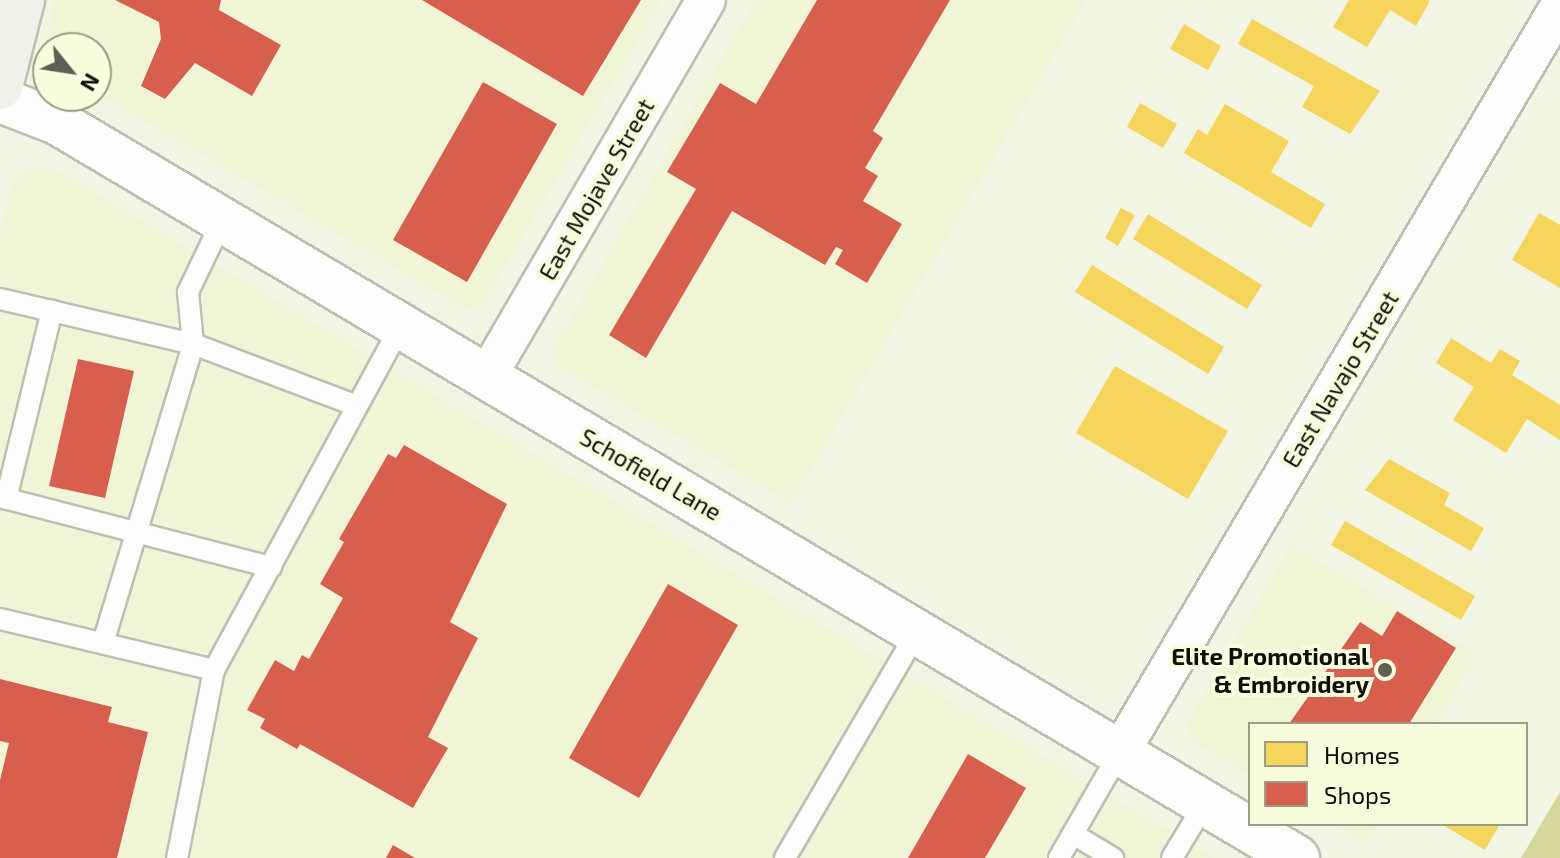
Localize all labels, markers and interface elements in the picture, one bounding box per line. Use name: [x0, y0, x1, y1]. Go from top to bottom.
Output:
north arrow: [32, 32, 112, 112]
text: N: [76, 70, 106, 96]
street label: East Mojave Street: [532, 93, 660, 285]
street label: East Navajo Street: [1276, 285, 1404, 473]
street label: Schofield Lane: [575, 422, 727, 526]
place label: Elite Promotional & Embroidery: [1171, 642, 1369, 698]
marker: Elite Promotional & Embroidery: [1376, 661, 1394, 679]
legend: [1248, 722, 1528, 826]
text: Homes: [1324, 740, 1400, 769]
text: Shops: [1324, 780, 1391, 809]

